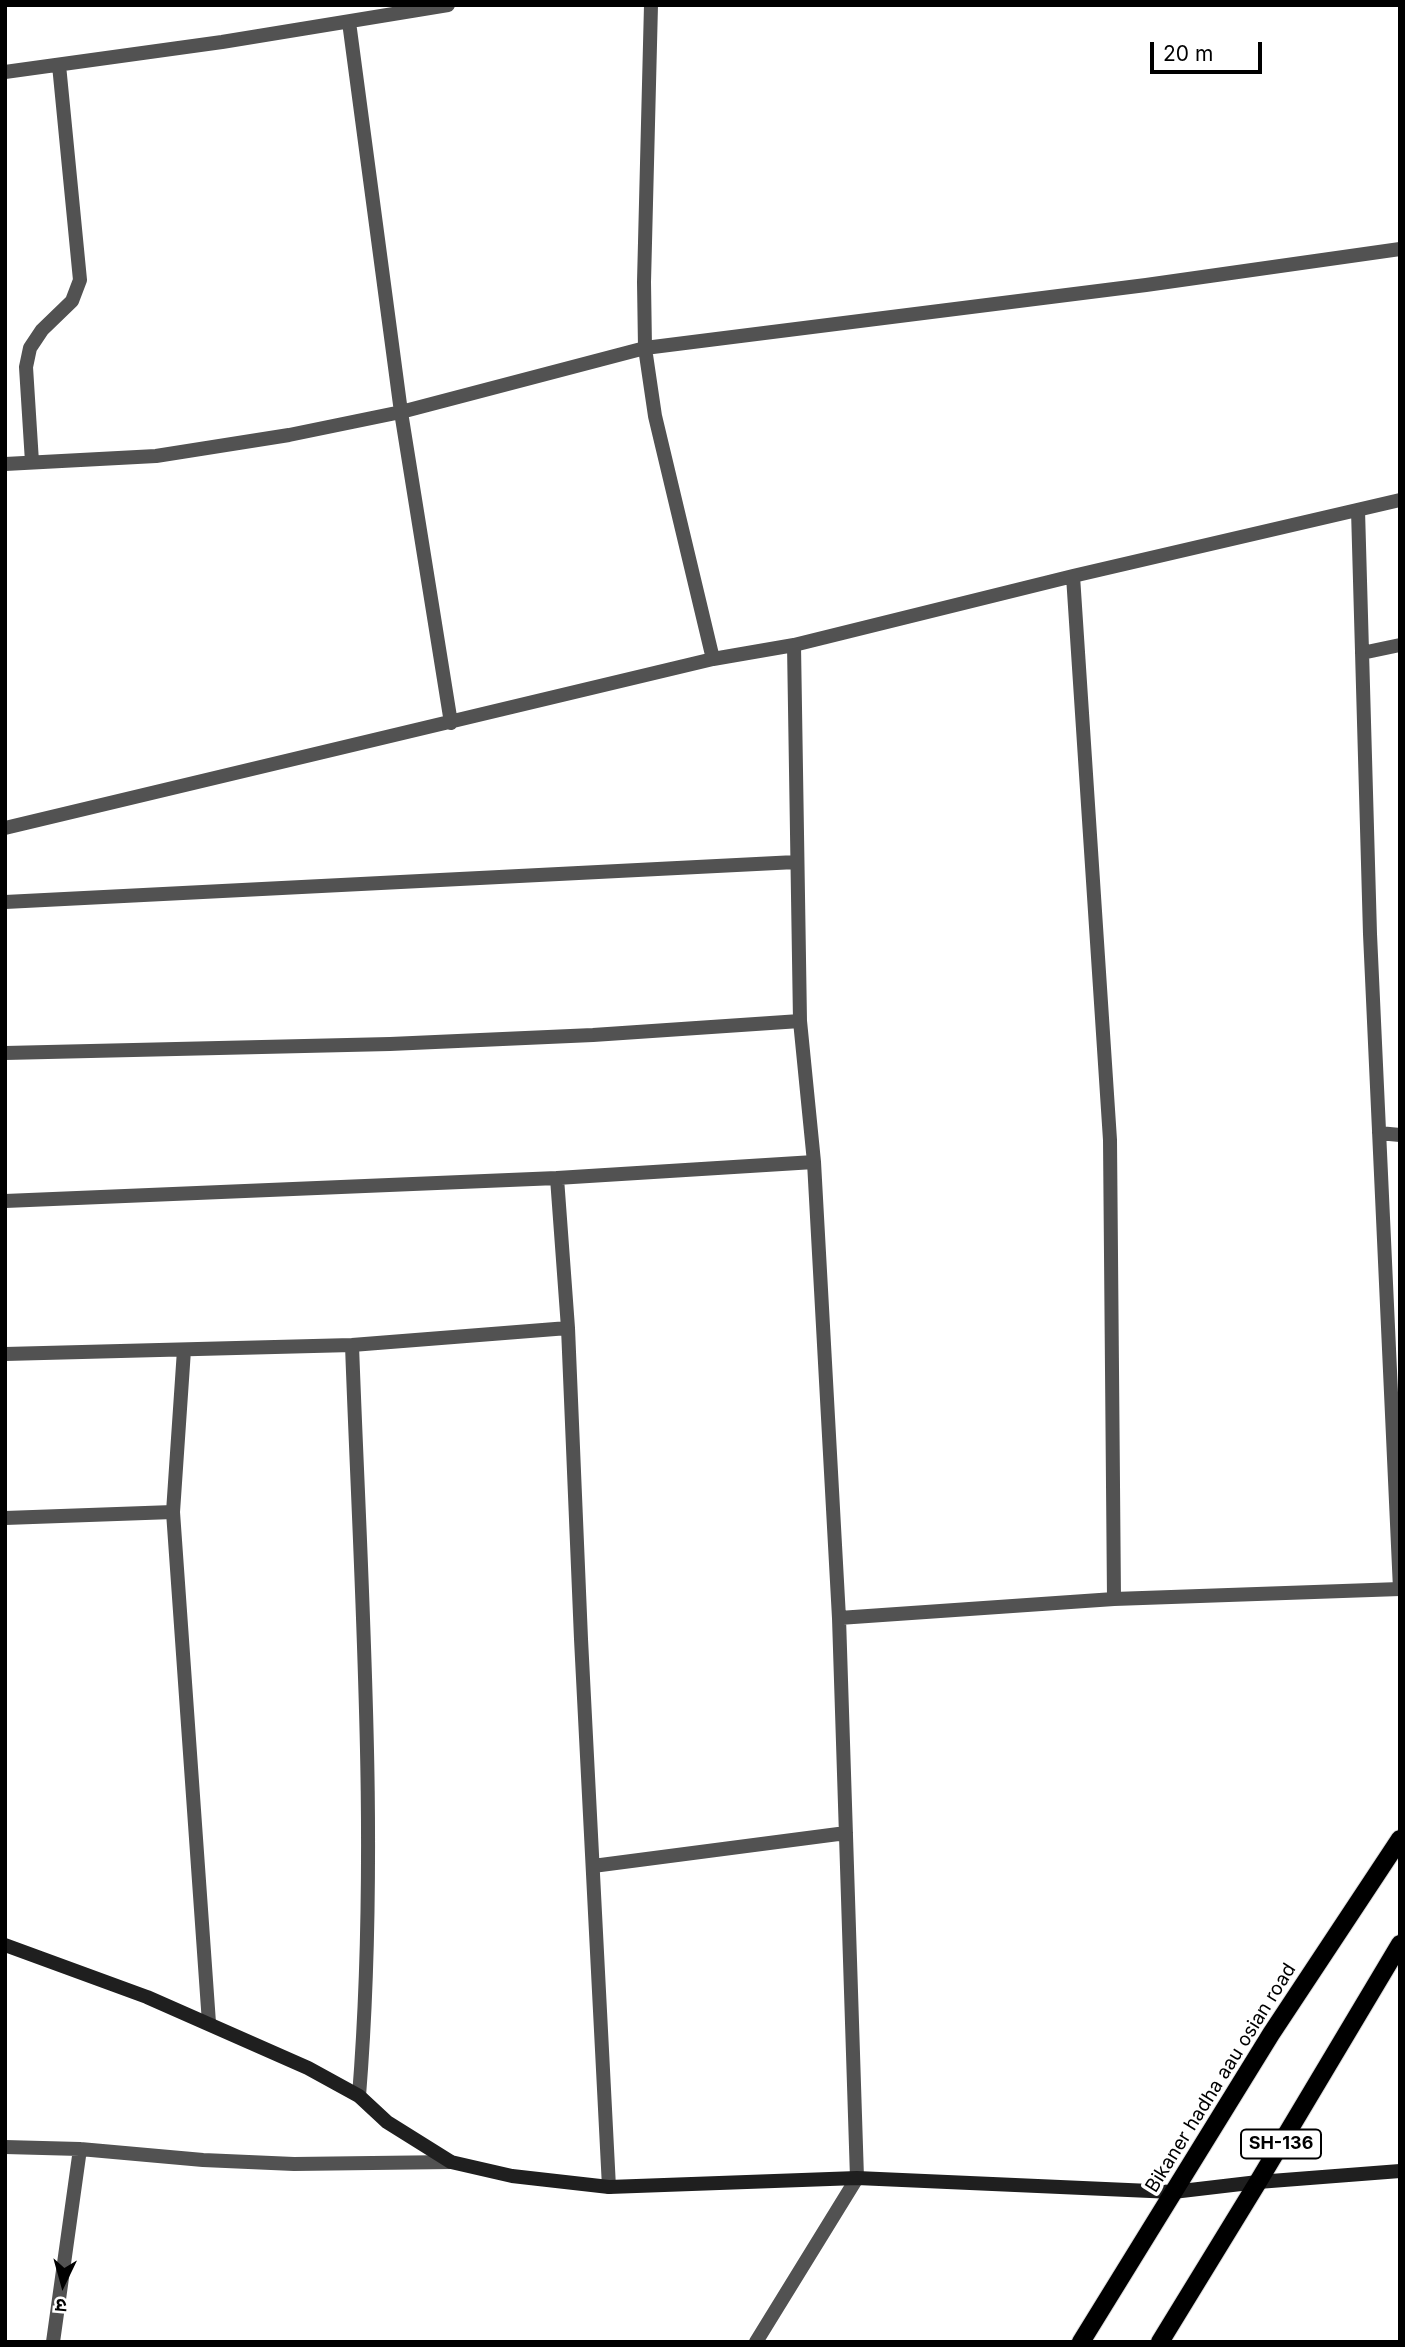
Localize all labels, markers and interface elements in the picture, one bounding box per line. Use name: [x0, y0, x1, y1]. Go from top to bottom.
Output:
scale bar: [1153, 28, 1265, 72]
text: 20 m: [1163, 41, 1213, 66]
street label: Bikaner hadha aau osian road: [1141, 1959, 1301, 2197]
road number: SH-136: [1241, 2130, 1321, 2158]
north arrow: [28, 2249, 98, 2319]
text: उ: [55, 2293, 68, 2317]

